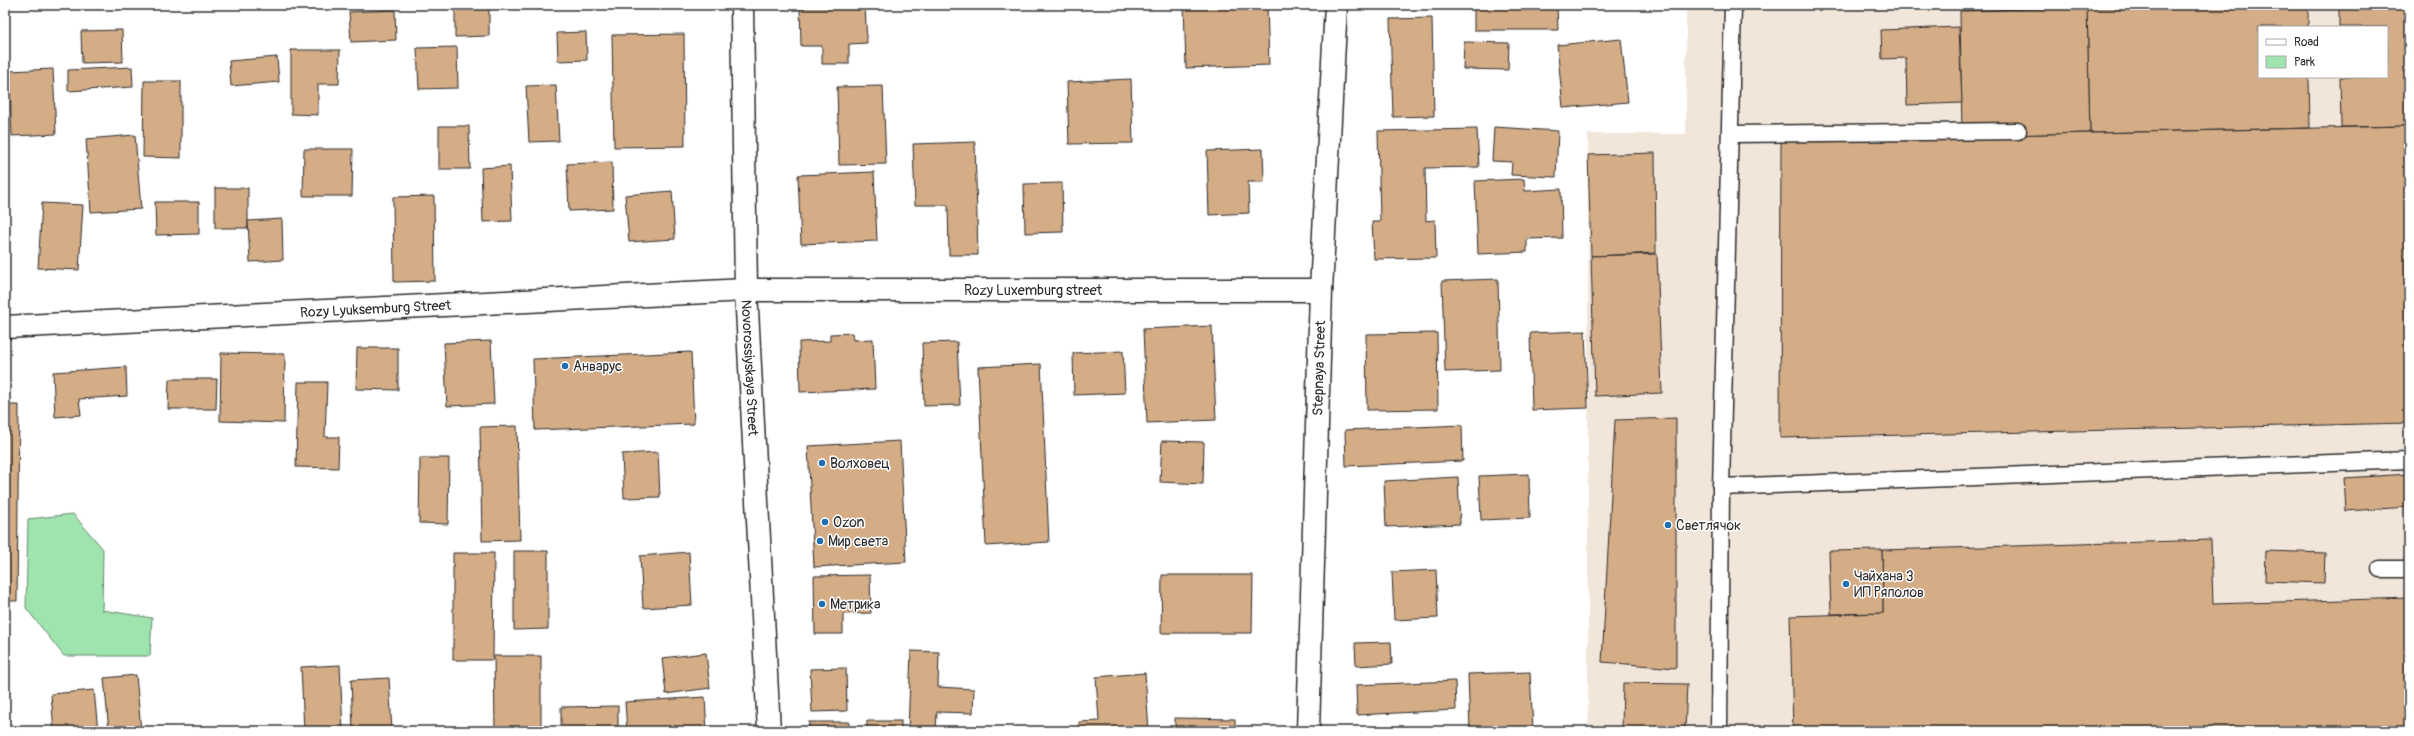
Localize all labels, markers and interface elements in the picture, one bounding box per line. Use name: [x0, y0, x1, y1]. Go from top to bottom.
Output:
legend: [2258, 26, 2388, 78]
text: Road: [2294, 35, 2319, 50]
text: Park: [2294, 55, 2315, 70]
street label: Rozy Luxemburg street: [964, 282, 1103, 299]
street label: Rozy Lyuksemburg Street: [300, 297, 452, 321]
street label: Novorossiyskaya Street: [738, 299, 762, 437]
street label: Stepnaya Street: [1309, 320, 1329, 416]
place label: Анварус: [573, 358, 622, 375]
marker: Анварус: [560, 361, 570, 371]
place label: Волховец: [830, 455, 890, 472]
marker: Волховец: [817, 458, 827, 468]
place label: Ozon: [833, 514, 865, 531]
marker: Ozon: [820, 517, 830, 527]
place label: Светлячок: [1676, 517, 1741, 534]
marker: Светлячок: [1663, 520, 1673, 530]
place label: Мир света: [828, 533, 888, 550]
marker: Мир света: [815, 536, 825, 546]
place label: Чайхана 3 ИП Ряполов: [1854, 568, 1924, 601]
marker: Чайхана 3 ИП Ряполов: [1841, 579, 1851, 589]
place label: Метрика: [830, 596, 881, 613]
marker: Метрика: [817, 599, 827, 609]

